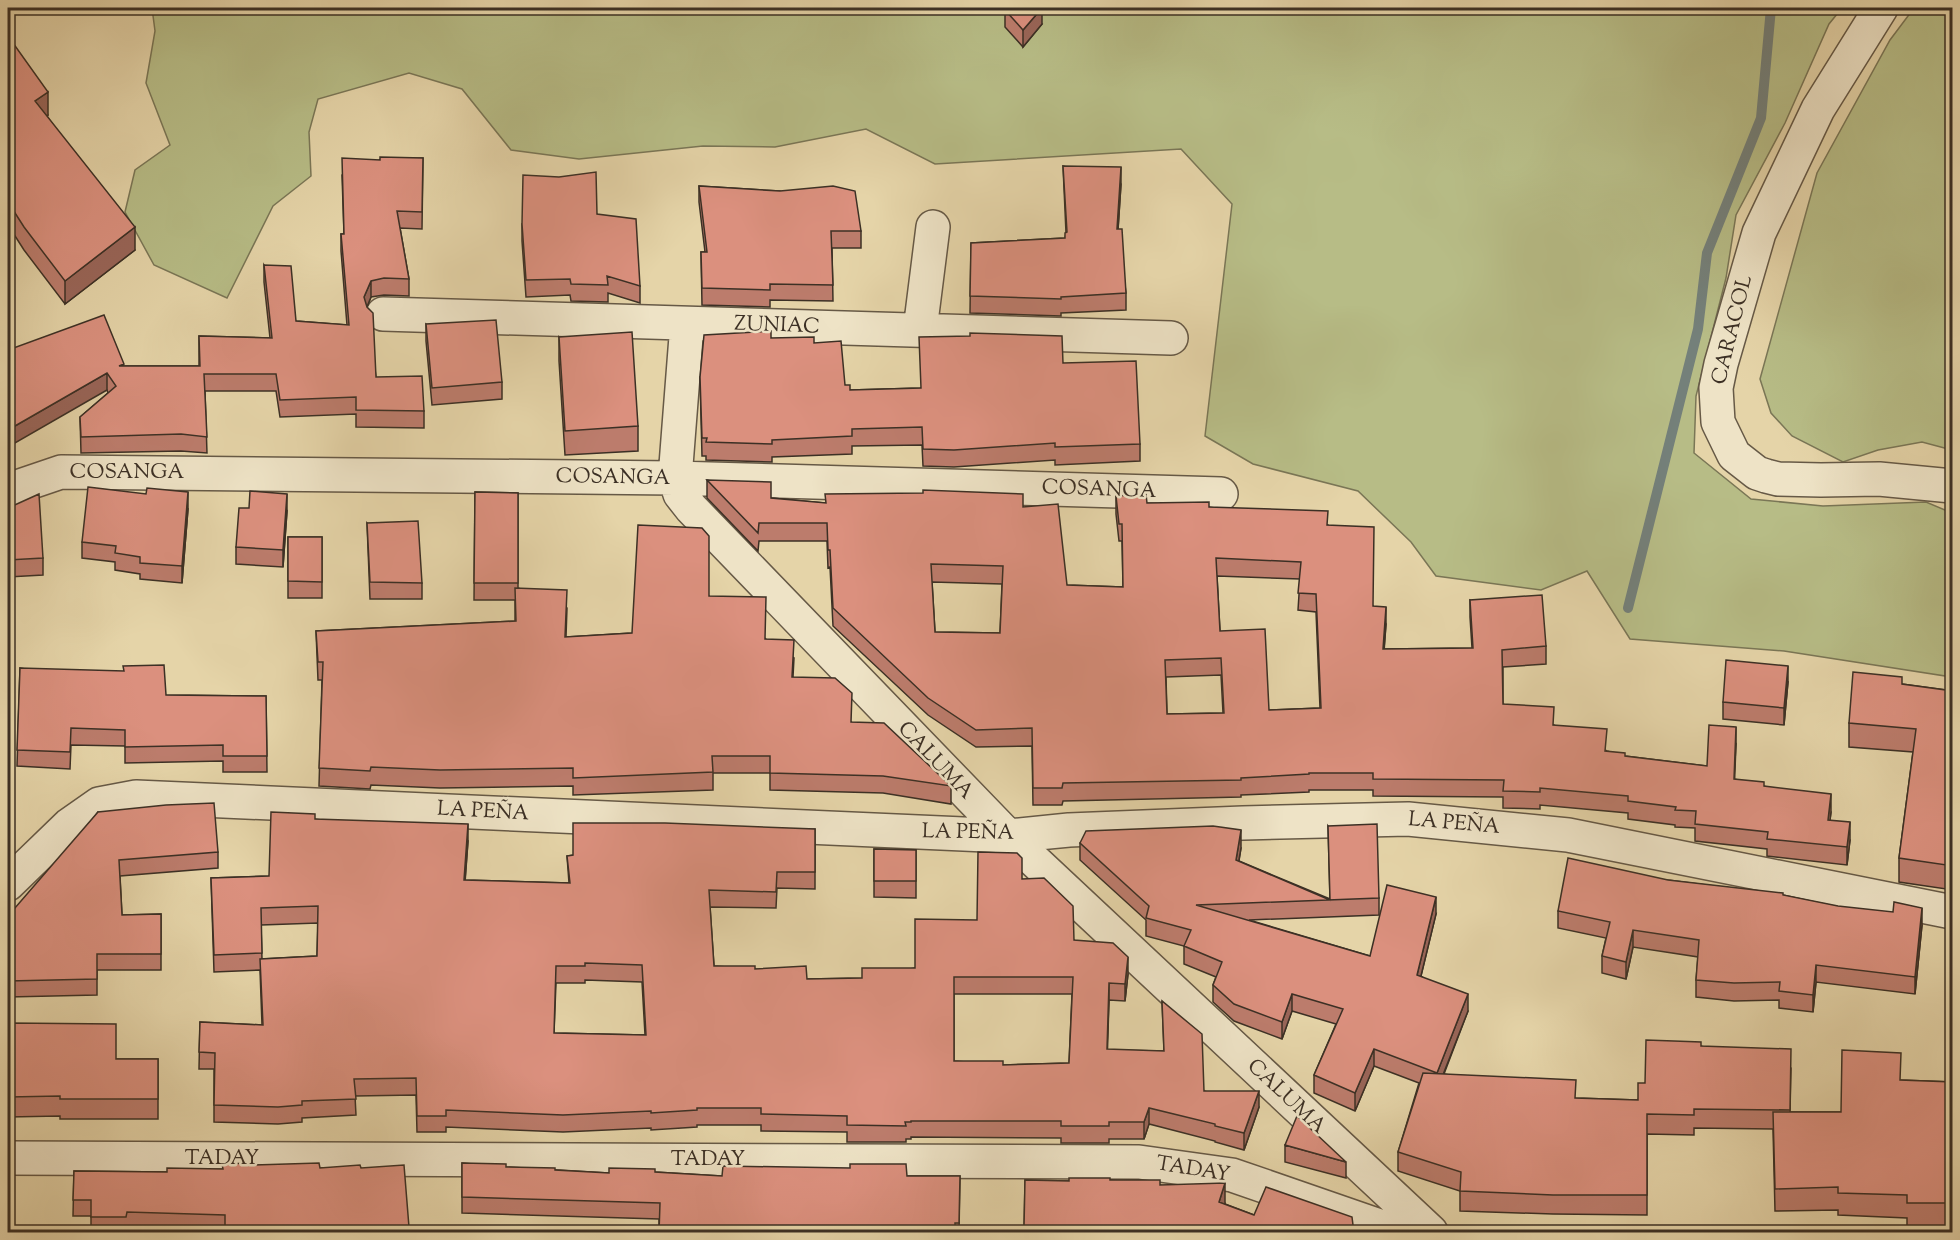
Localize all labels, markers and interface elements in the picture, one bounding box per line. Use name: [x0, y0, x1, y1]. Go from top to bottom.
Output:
street label: CARACOL: [1705, 272, 1761, 388]
street label: ZUNIAC: [734, 310, 820, 342]
street label: COSANGA: [70, 458, 184, 488]
street label: COSANGA: [555, 462, 671, 494]
street label: COSANGA: [1041, 473, 1157, 507]
street label: CALUMA: [890, 715, 980, 807]
street label: LA PEÑA: [436, 795, 530, 829]
street label: LA PEÑA: [1407, 805, 1501, 843]
street label: LA PEÑA: [922, 817, 1014, 849]
street label: CALUMA: [1240, 1052, 1332, 1142]
street label: TADAY: [185, 1144, 259, 1174]
street label: TADAY: [671, 1145, 745, 1175]
street label: TADAY: [1154, 1149, 1232, 1191]

